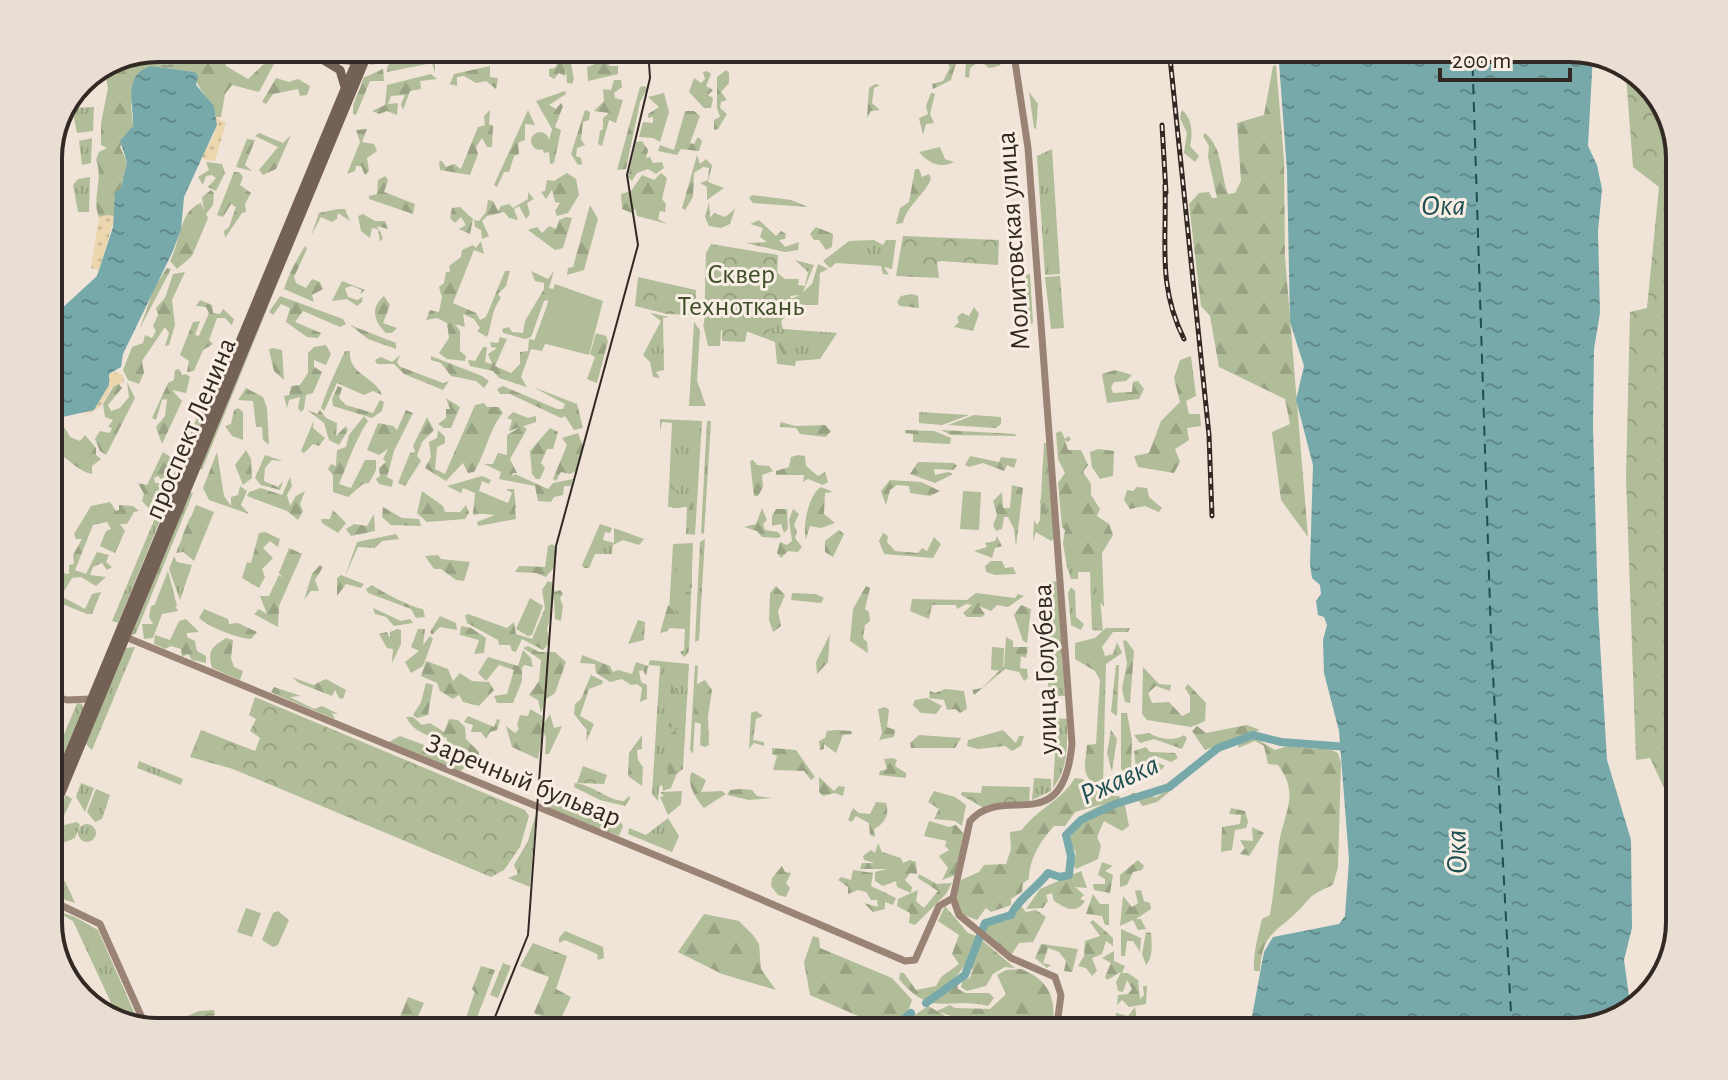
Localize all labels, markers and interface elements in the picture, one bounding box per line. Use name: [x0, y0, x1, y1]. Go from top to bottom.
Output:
scale bar: [1440, 32, 1570, 82]
text: 200 m: [1452, 49, 1511, 73]
street label: Молитовская улица: [992, 130, 1036, 351]
water label: Ока: [1421, 191, 1465, 221]
park label: Сквер Техноткань: [678, 261, 804, 321]
street label: проспект Ленина: [140, 334, 242, 524]
street label: улица Голубева: [1029, 583, 1063, 756]
street label: Заречный бульвар: [422, 729, 625, 833]
water label: Ржавка: [1075, 749, 1163, 810]
water label: Ока: [1441, 829, 1473, 875]

